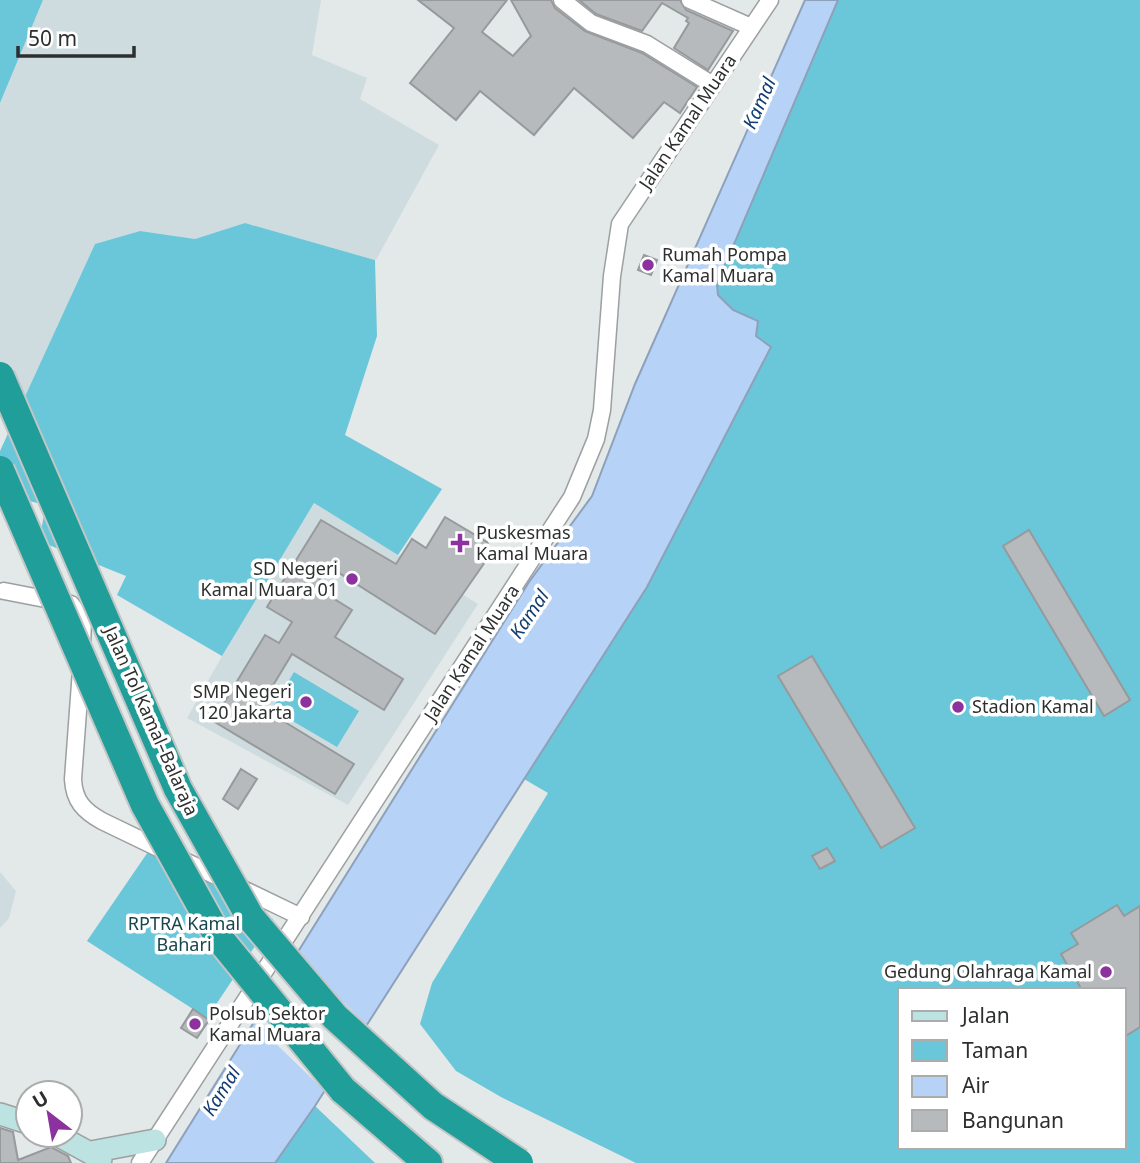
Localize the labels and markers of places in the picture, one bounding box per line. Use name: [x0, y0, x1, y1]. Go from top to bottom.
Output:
place label: Rumah Pompa Kamal Muara: [662, 242, 787, 287]
marker: Rumah Pompa Kamal Muara: [640, 257, 656, 273]
place label: Puskesmas Kamal Muara: [476, 520, 588, 565]
marker: Puskesmas Kamal Muara: [450, 533, 470, 553]
place label: SD Negeri Kamal Muara 01: [201, 556, 338, 601]
marker: SD Negeri Kamal Muara 01: [344, 571, 360, 587]
place label: SMP Negeri 120 Jakarta: [193, 679, 292, 724]
marker: SMP Negeri 120 Jakarta: [298, 694, 314, 710]
place label: Stadion Kamal: [972, 694, 1094, 718]
marker: Stadion Kamal: [950, 699, 966, 715]
place label: Gedung Olahraga Kamal: [884, 959, 1092, 983]
marker: Gedung Olahraga Kamal: [1098, 964, 1114, 980]
place label: Polsub Sektor Kamal Muara: [209, 1001, 326, 1046]
marker: Polsub Sektor Kamal Muara: [187, 1016, 203, 1032]

